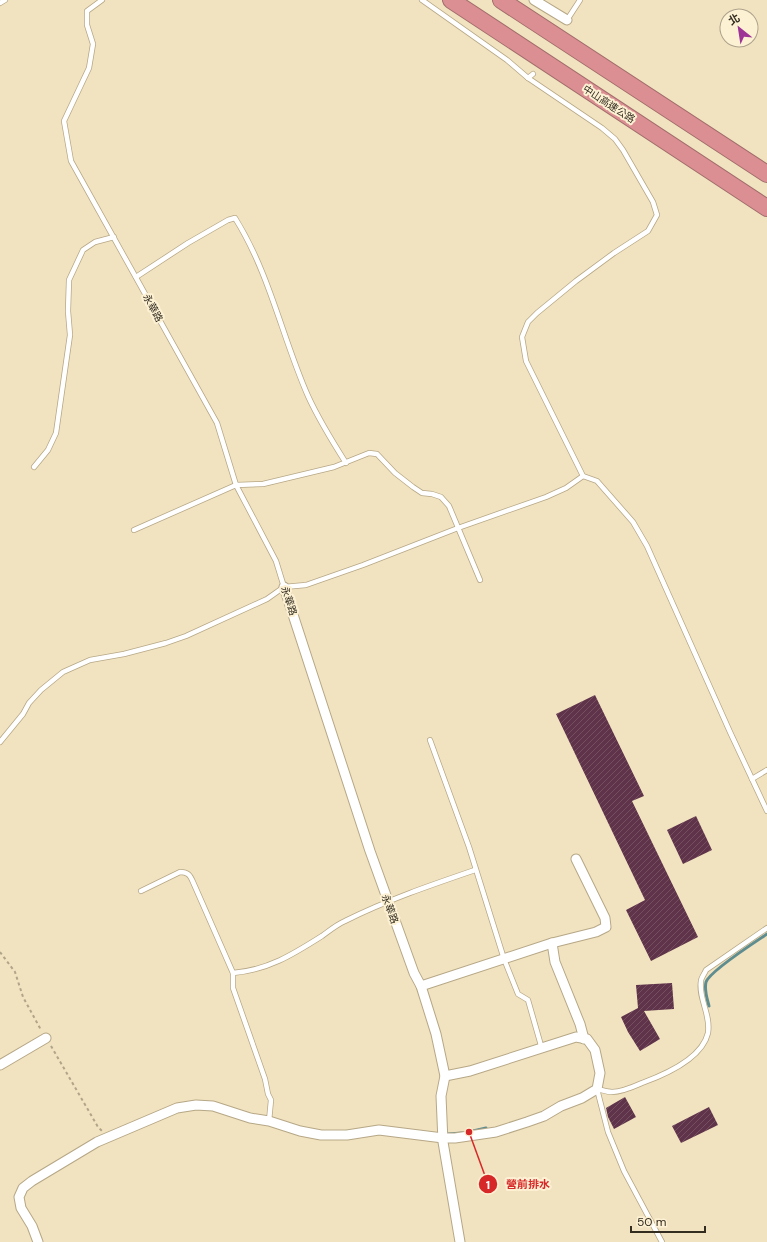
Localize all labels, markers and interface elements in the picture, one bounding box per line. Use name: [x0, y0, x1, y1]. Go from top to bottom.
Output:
north arrow: [719, 8, 759, 48]
text: 北: [726, 11, 742, 28]
street label: 中山高速公路: [580, 82, 638, 126]
street label: 永華路: [140, 292, 166, 324]
street label: 永華路: [278, 585, 300, 617]
street label: 永華路: [379, 893, 401, 925]
callout: 營前排水: [478, 1173, 558, 1196]
text: 1: [486, 1177, 490, 1193]
text: 營前排水: [506, 1177, 550, 1191]
scale bar: [631, 1208, 705, 1234]
text: 50 m: [637, 1214, 666, 1230]

